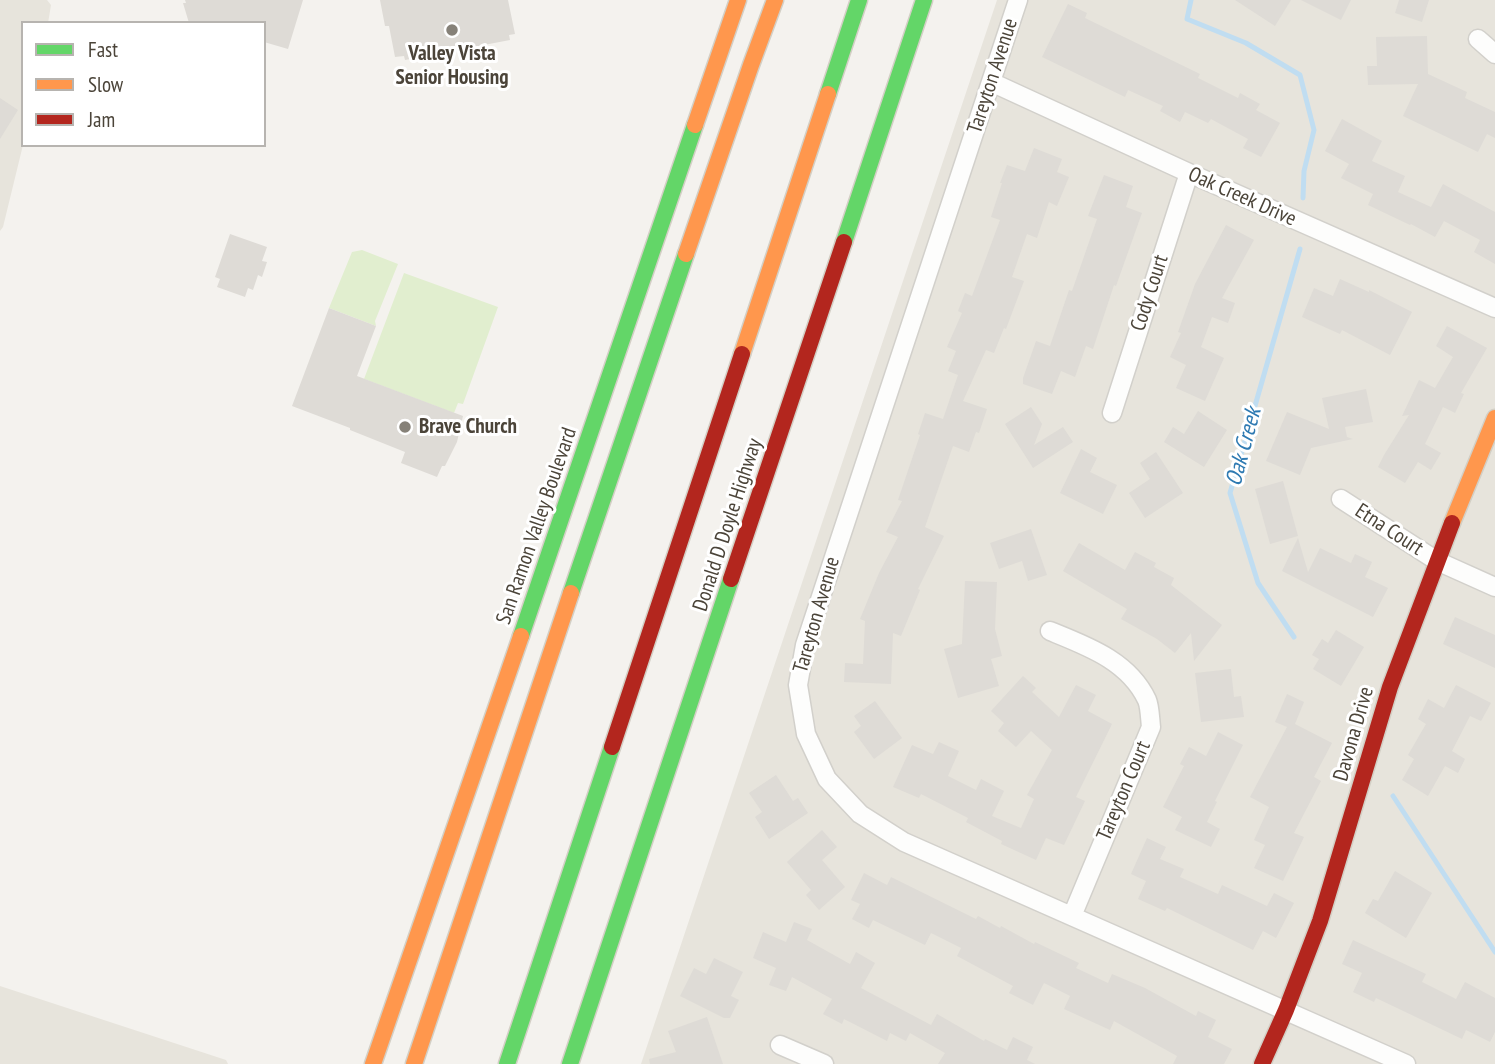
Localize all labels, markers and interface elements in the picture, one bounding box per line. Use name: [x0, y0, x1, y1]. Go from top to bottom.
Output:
street label: Tareyton Avenue: [963, 15, 1023, 137]
legend: [21, 21, 266, 147]
marker: Valley Vista Senior Housing: [444, 22, 460, 38]
text: Fast: [88, 36, 118, 63]
place label: Valley Vista Senior Housing: [396, 41, 508, 91]
text: Slow: [88, 71, 123, 98]
text: Jam: [88, 106, 115, 133]
street label: Oak Creek Drive: [1184, 162, 1300, 232]
street label: Cody Court: [1126, 252, 1174, 334]
water label: Oak Creek: [1220, 405, 1268, 489]
place label: Brave Church: [419, 414, 517, 440]
marker: Brave Church: [397, 419, 413, 435]
street label: San Ramon Valley Boulevard: [491, 424, 583, 628]
street label: Donald D Doyle Highway: [688, 435, 768, 615]
street label: Etna Court: [1350, 499, 1428, 561]
street label: Tareyton Avenue: [788, 554, 846, 676]
street label: Davona Drive: [1329, 684, 1379, 784]
street label: Tareyton Court: [1092, 737, 1156, 845]

